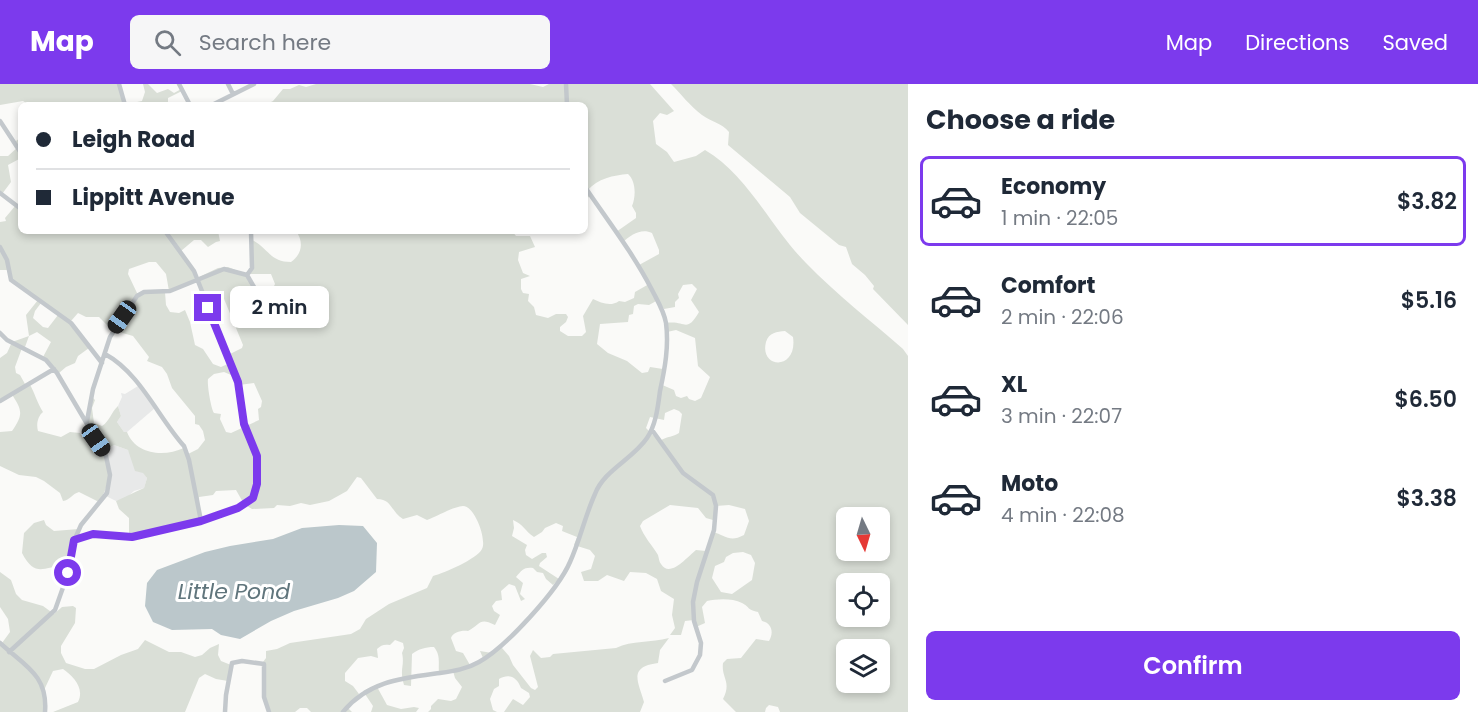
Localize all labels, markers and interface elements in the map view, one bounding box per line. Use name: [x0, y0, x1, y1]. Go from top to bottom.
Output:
search box: [130, 15, 550, 69]
text: Map: [30, 22, 94, 61]
icon: search: [151, 26, 184, 59]
text: Search here: [199, 27, 331, 58]
text: Map: [1166, 28, 1212, 57]
text: Directions: [1245, 28, 1349, 57]
text: Saved: [1382, 28, 1448, 57]
text: Choose a ride: [926, 101, 1115, 138]
text: Leigh Road: [72, 124, 195, 155]
text: Economy: [1001, 171, 1106, 202]
icon: car: [929, 174, 983, 228]
text: Lippitt Avenue: [72, 182, 235, 213]
text: $3.82: [1397, 186, 1457, 217]
text: 1 min · 22:05: [1001, 204, 1118, 232]
text: Comfort: [1001, 270, 1095, 301]
icon: car: [929, 273, 983, 327]
text: $5.16: [1401, 285, 1457, 316]
callout: 2 min: [229, 287, 328, 329]
text: 2 min: [252, 293, 307, 321]
route end: [194, 294, 221, 321]
car: [104, 297, 140, 337]
text: 2 min · 22:06: [1001, 303, 1124, 331]
text: XL: [1001, 369, 1027, 400]
icon: car: [929, 372, 983, 426]
text: $6.50: [1394, 384, 1457, 415]
text: 3 min · 22:07: [1001, 402, 1122, 430]
car: [78, 420, 114, 460]
text: Moto: [1001, 468, 1058, 499]
icon: car: [929, 471, 983, 525]
text: $3.38: [1396, 483, 1457, 514]
text: 4 min · 22:08: [1001, 501, 1125, 529]
north arrow: [836, 507, 890, 561]
map controls: [836, 507, 890, 693]
route start: [54, 559, 81, 586]
button: locate: [836, 573, 890, 627]
water label: Little Pond: [178, 576, 290, 607]
button: Confirm: [926, 631, 1460, 700]
button: layers: [836, 639, 890, 693]

